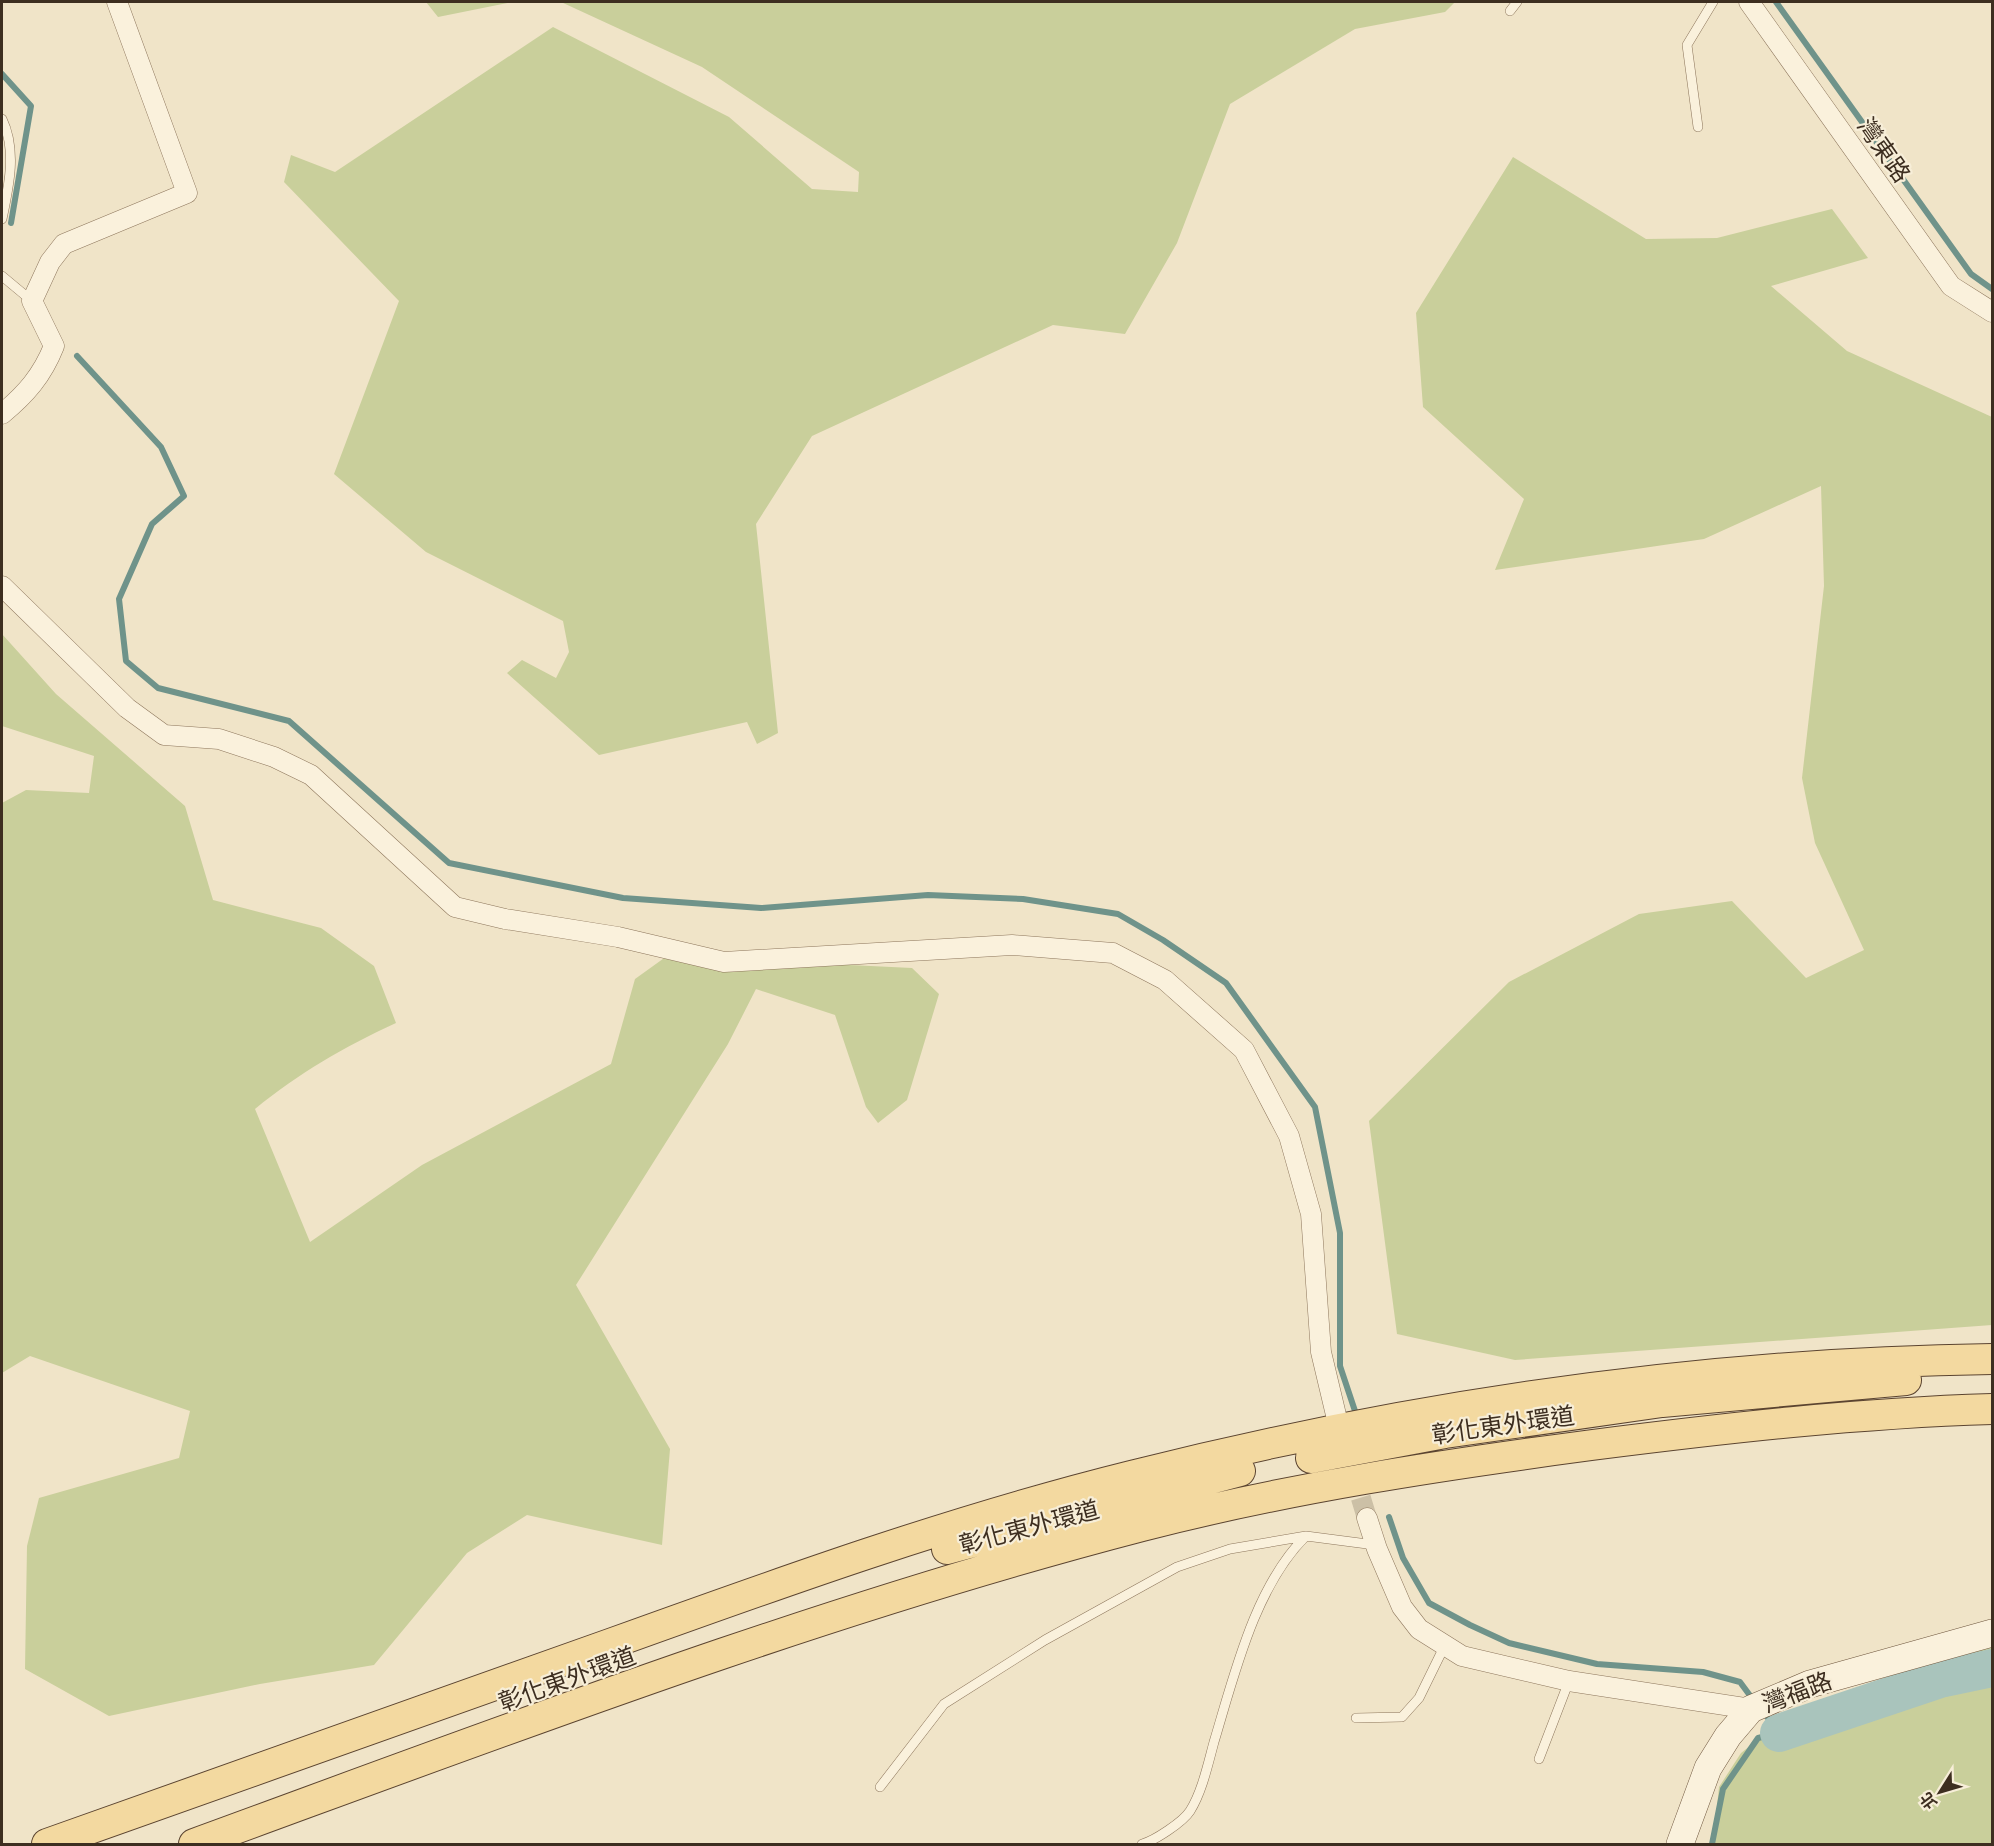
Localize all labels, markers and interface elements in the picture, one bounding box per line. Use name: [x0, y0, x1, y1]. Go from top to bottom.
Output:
street label: 灣東路: [1851, 112, 1917, 188]
street label: 彰化東外環道: [1430, 1401, 1576, 1449]
street label: 彰化東外環道: [956, 1494, 1102, 1560]
street label: 彰化東外環道: [494, 1641, 640, 1717]
street label: 灣福路: [1758, 1666, 1836, 1718]
north arrow: [1910, 1762, 1970, 1822]
text: 北: [1916, 1789, 1941, 1813]

